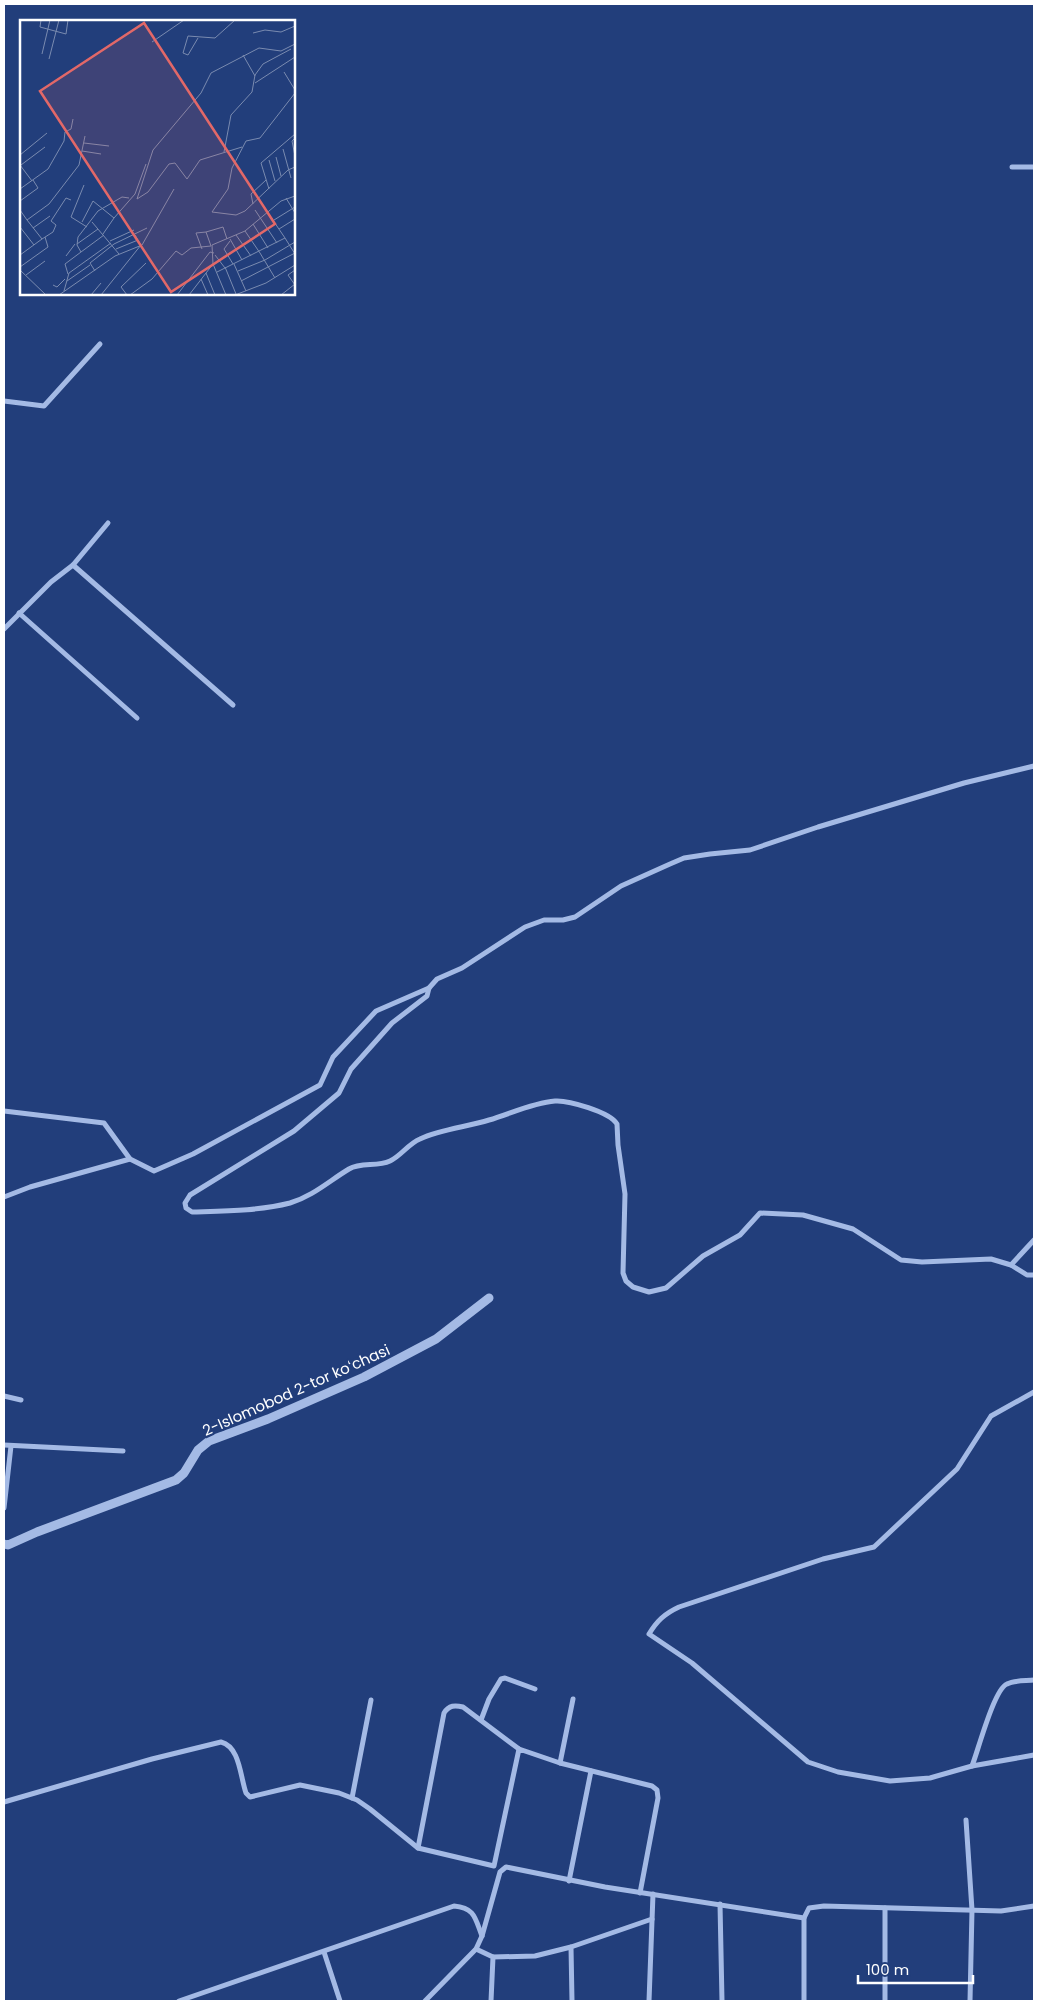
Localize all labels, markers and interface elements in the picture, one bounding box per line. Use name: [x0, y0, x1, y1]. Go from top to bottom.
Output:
inset map: [20, 20, 295, 295]
street label: 2-Islomobod 2-tor koʻchasi: [199, 1339, 393, 1441]
scale bar: [858, 1952, 973, 1984]
text: 100 m: [866, 1959, 909, 1980]

